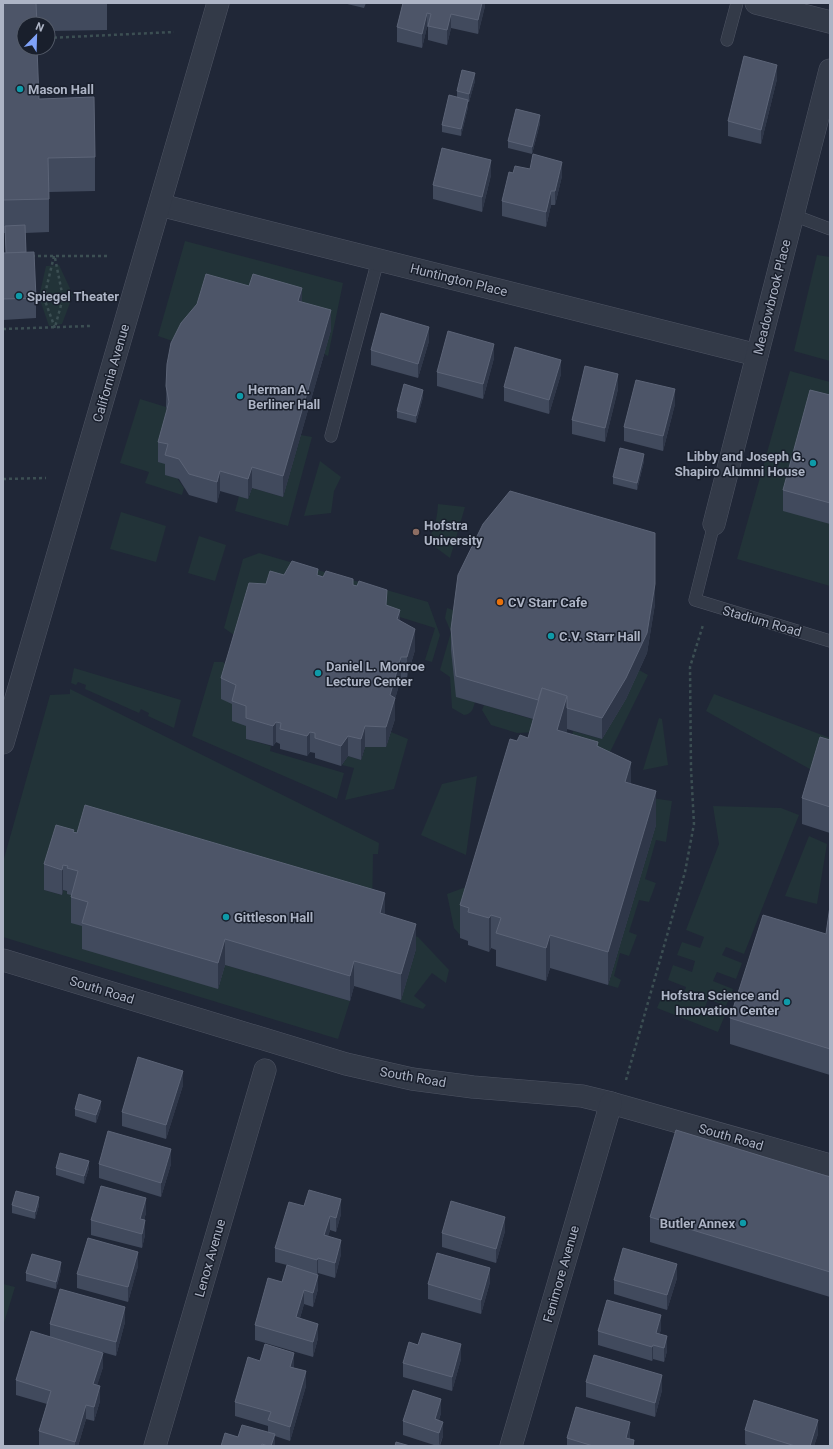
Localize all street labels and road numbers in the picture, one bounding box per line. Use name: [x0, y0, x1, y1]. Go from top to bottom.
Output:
street label: Meadowbrook Place: [750, 238, 794, 356]
street label: Huntington Place: [409, 261, 509, 299]
street label: California Avenue: [90, 322, 132, 424]
street label: Stadium Road: [721, 603, 803, 639]
street label: South Road: [68, 973, 136, 1007]
street label: South Road: [379, 1064, 447, 1090]
street label: South Road: [697, 1121, 765, 1153]
street label: Lenox Avenue: [192, 1217, 228, 1299]
street label: Fenimore Avenue: [540, 1224, 582, 1324]

